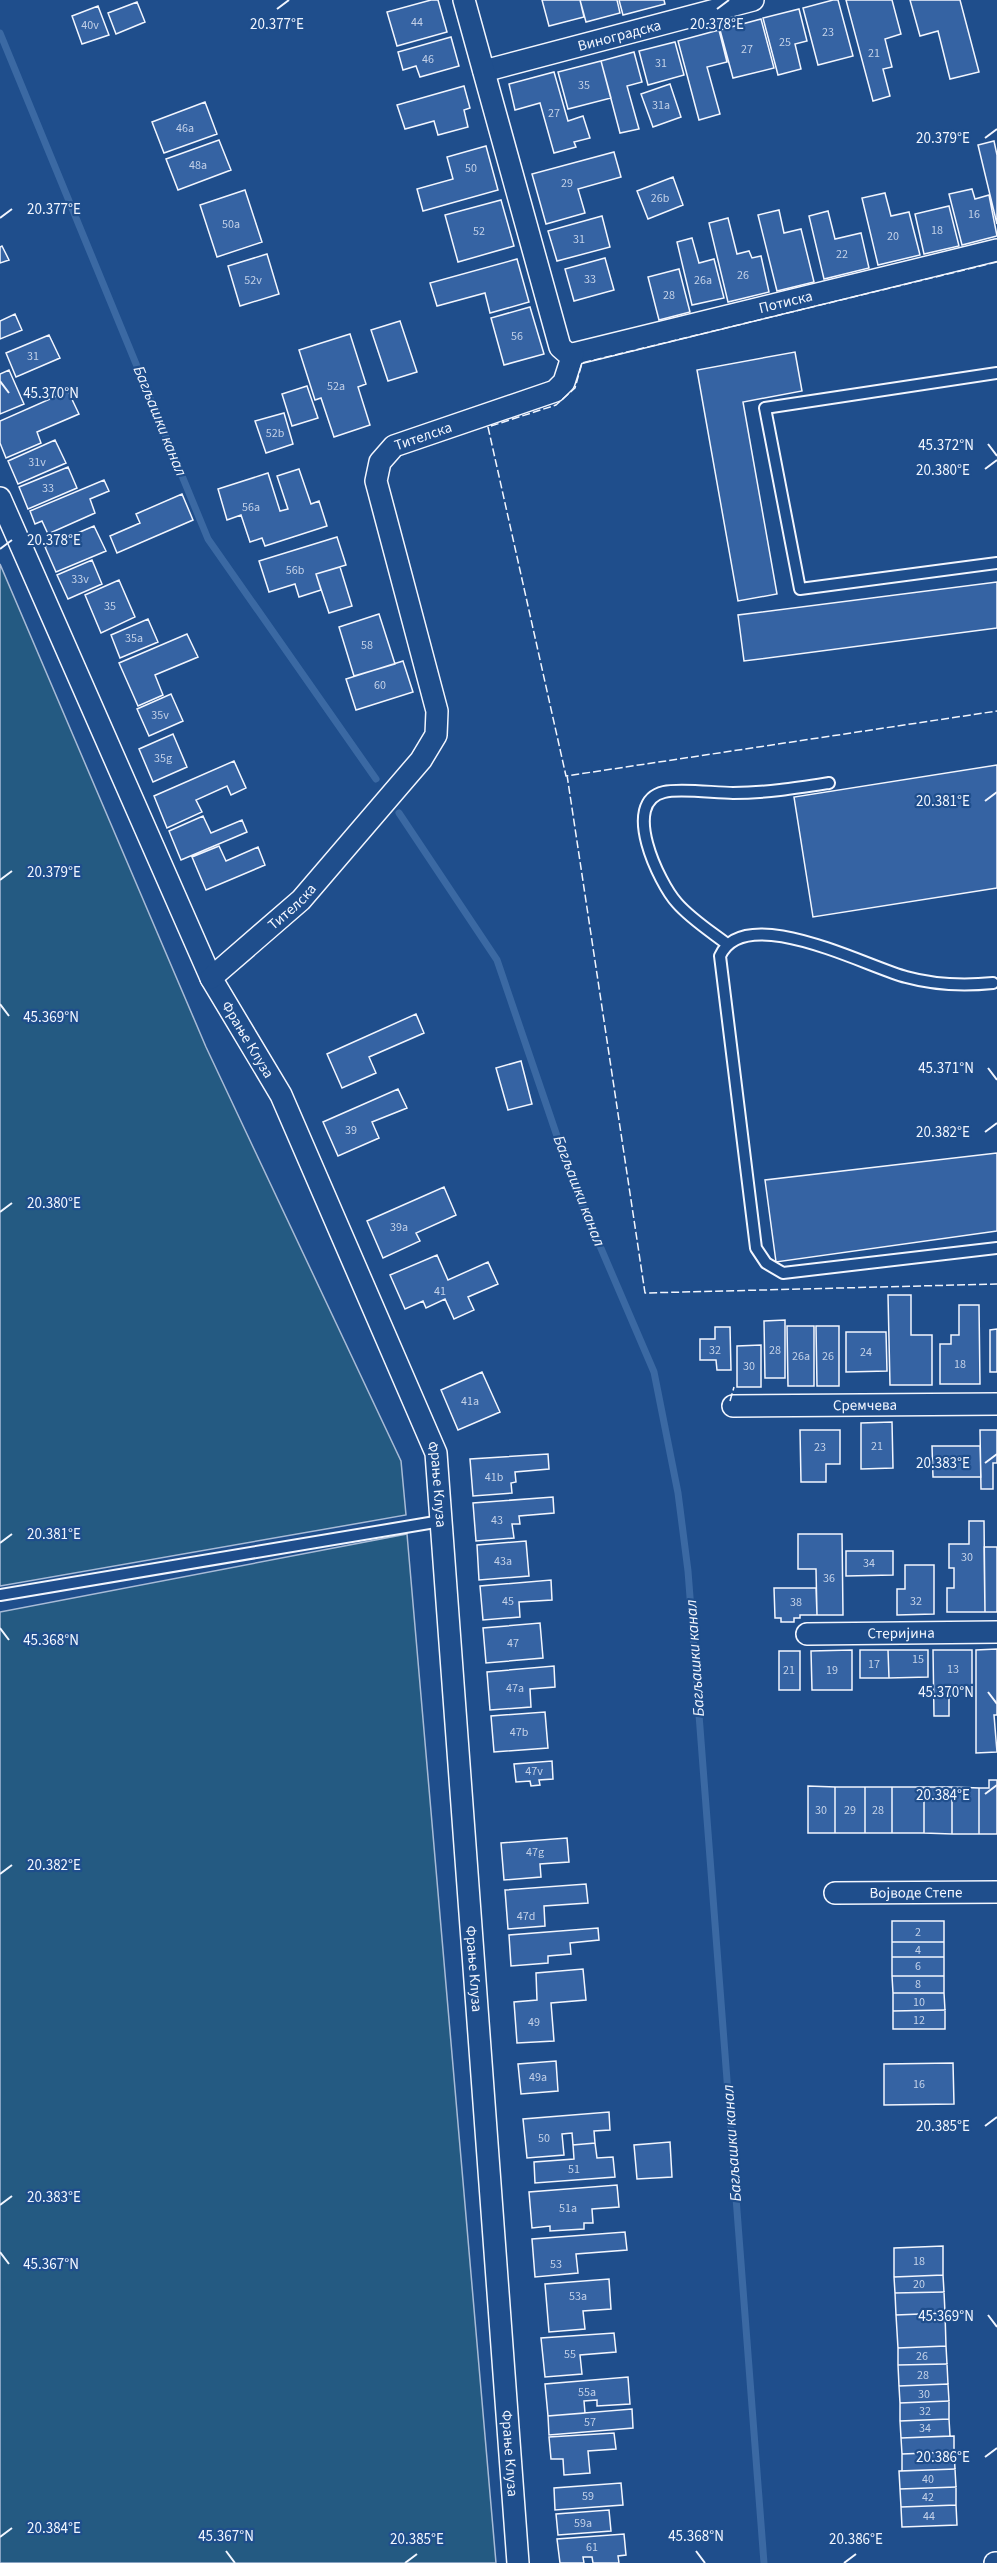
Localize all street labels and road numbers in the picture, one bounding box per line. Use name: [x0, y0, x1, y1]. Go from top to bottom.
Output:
street label: Виноградска: [575, 14, 663, 56]
street label: Потиска: [757, 285, 815, 319]
street label: Тителска: [391, 416, 455, 456]
street label: Тителска: [263, 879, 321, 935]
street label: Фрање Клуза: [217, 997, 279, 1082]
street label: Сремчева: [833, 1394, 897, 1416]
street label: Фрање Клуза: [422, 1438, 452, 1528]
street label: Стеријина: [867, 1622, 935, 1644]
street label: Војводе Степе: [869, 1882, 963, 1903]
street label: Фрање Клуза: [460, 1925, 488, 2013]
street label: Фрање Клуза: [496, 2409, 524, 2497]

